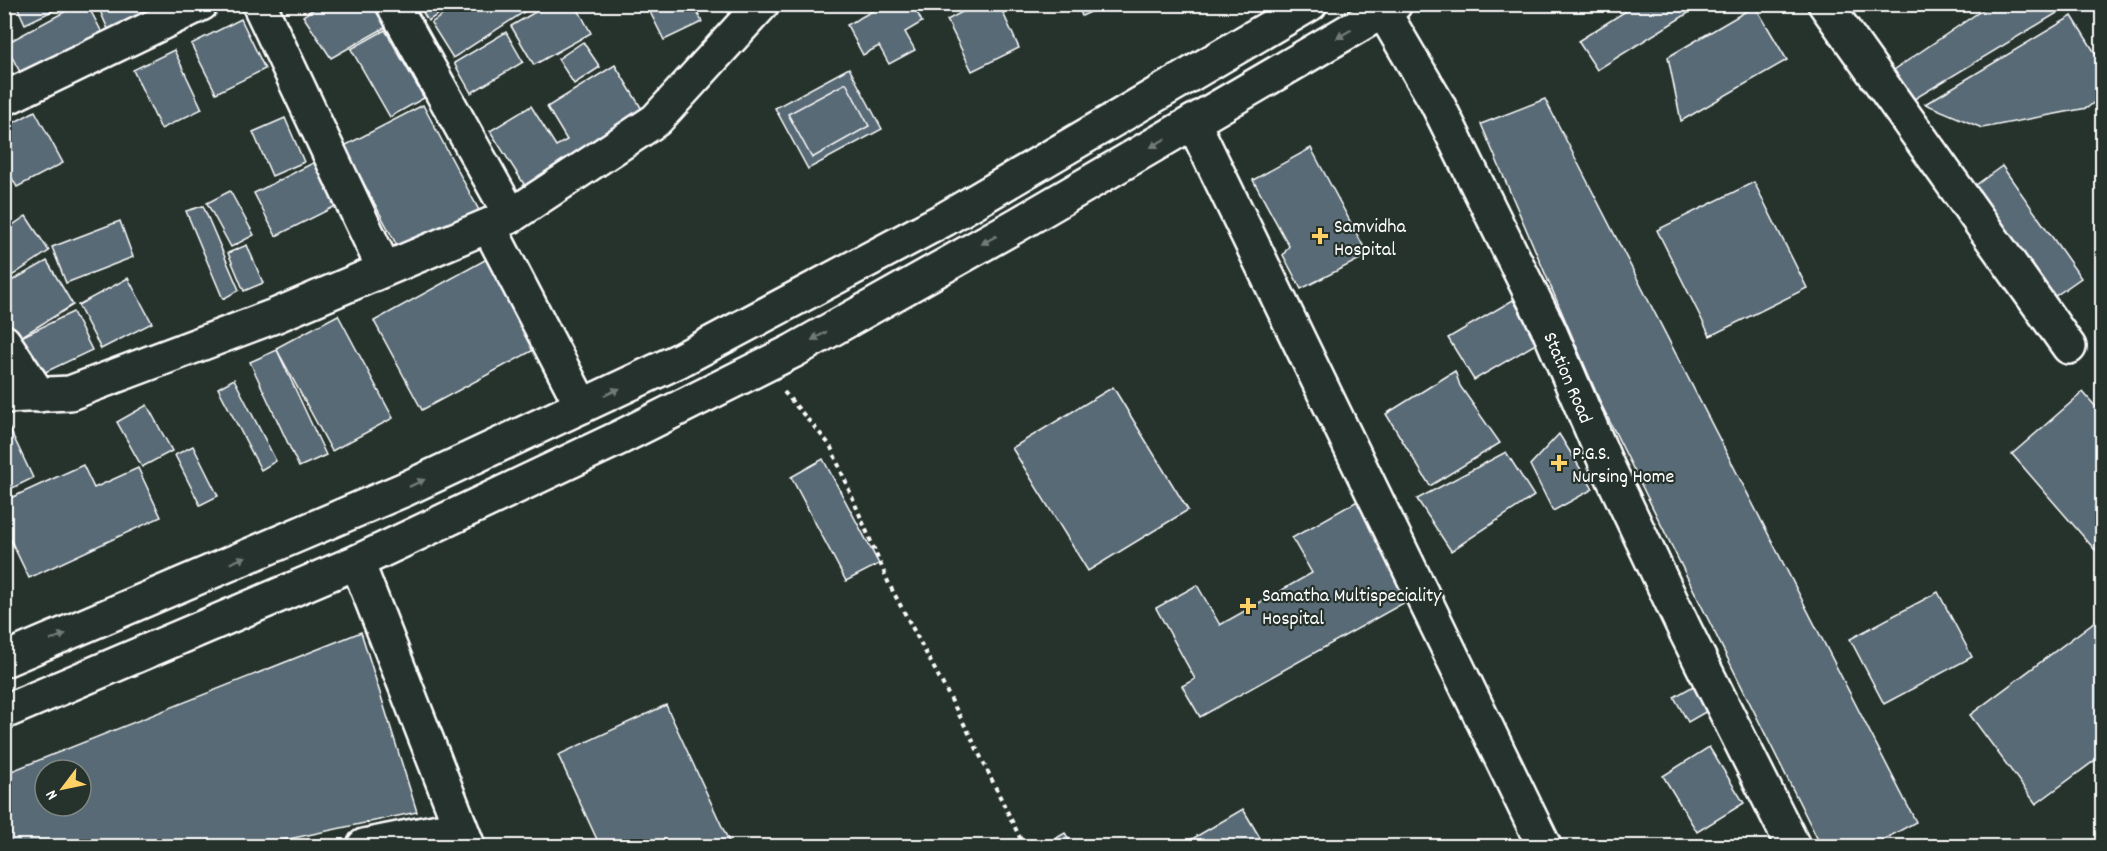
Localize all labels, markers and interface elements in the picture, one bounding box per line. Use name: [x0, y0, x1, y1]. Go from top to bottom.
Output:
one-way arrow: [1336, 28, 1352, 39]
one-way arrow: [1150, 137, 1166, 148]
place label: Samvidha Hospital: [1334, 214, 1406, 265]
marker: Samvidha Hospital: [1311, 227, 1329, 245]
one-way arrow: [981, 235, 997, 246]
street label: Station Road: [1534, 328, 1598, 428]
one-way arrow: [810, 331, 827, 341]
one-way arrow: [604, 387, 621, 396]
place label: P.G.S. Nursing Home: [1572, 441, 1674, 492]
marker: P.G.S. Nursing Home: [1550, 454, 1568, 472]
one-way arrow: [408, 479, 425, 488]
one-way arrow: [229, 555, 247, 565]
place label: Samatha Multispeciality Hospital: [1262, 583, 1442, 634]
marker: Samatha Multispeciality Hospital: [1239, 597, 1257, 615]
one-way arrow: [50, 632, 68, 642]
north arrow: [33, 758, 93, 818]
text: N: [41, 785, 64, 804]

